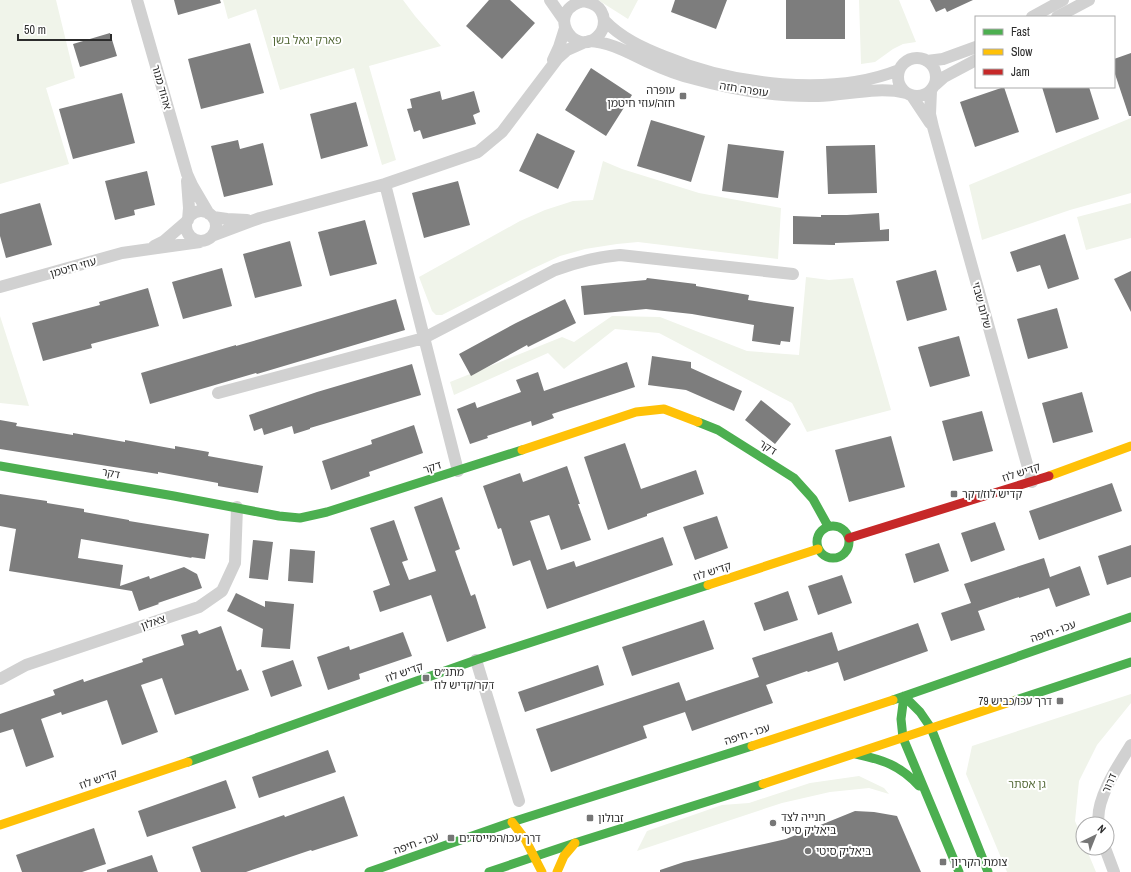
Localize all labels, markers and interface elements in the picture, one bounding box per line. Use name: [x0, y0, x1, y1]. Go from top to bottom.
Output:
scale bar: [18, 16, 111, 42]
legend: [975, 16, 1115, 88]
text: 50 m: [24, 22, 46, 38]
text: Fast: [1011, 24, 1030, 40]
park label: פארק יגאל בשן: [272, 33, 342, 47]
text: Slow: [1011, 44, 1033, 60]
street label: אהוד מנור: [149, 63, 175, 111]
text: Jam: [1011, 64, 1030, 80]
street label: עופרה חזה: [719, 78, 769, 100]
place label: עופרה חזה/עוזי חיטמן: [607, 83, 675, 110]
marker: עופרה חזה/עוזי חיטמן: [678, 91, 688, 101]
street label: עוזי חיטמן: [48, 254, 98, 280]
street label: שלום שבזי: [969, 280, 995, 330]
street label: דקר: [756, 436, 780, 458]
street label: דקר: [421, 457, 443, 477]
street label: קדיש לוז: [1000, 459, 1042, 485]
street label: דקר: [101, 464, 121, 482]
place label: קדיש לוז/דקר: [962, 487, 1023, 501]
marker: קדיש לוז/דקר: [949, 489, 959, 499]
street label: קדיש לוז: [691, 558, 733, 584]
street label: צאלון: [139, 611, 167, 633]
street label: עכו - חיפה: [1028, 617, 1078, 645]
street label: קדיש לוז: [383, 659, 425, 685]
place label: מתנ״ס דקר/קדיש לוז: [434, 665, 494, 692]
marker: מתנ״ס דקר/קדיש לוז: [421, 673, 431, 683]
place label: דרך עכו/כביש 79: [979, 694, 1052, 708]
marker: דרך עכו/כביש 79: [1055, 696, 1065, 706]
street label: עכו - חיפה: [722, 720, 772, 748]
street label: קדיש לוז: [77, 766, 119, 792]
street label: דרור: [1098, 771, 1120, 795]
park label: גן אסתר: [1008, 777, 1046, 791]
place label: חנייה לצד ביאליק סיטי: [781, 810, 836, 837]
place label: זבולון: [598, 811, 624, 825]
marker: זבולון: [585, 813, 595, 823]
north arrow: [1075, 816, 1115, 856]
marker: חנייה לצד ביאליק סיטי: [768, 818, 778, 828]
text: N: [1095, 821, 1109, 836]
street label: עכו - חיפה: [391, 829, 441, 857]
place label: דרך עכו/המייסדים: [459, 831, 541, 845]
marker: דרך עכו/המייסדים: [446, 833, 456, 843]
place label: ביאליק סיטי: [816, 844, 871, 858]
marker: ביאליק סיטי: [803, 846, 813, 856]
place label: צומת הקריון: [951, 855, 1007, 869]
marker: צומת הקריון: [938, 857, 948, 867]

